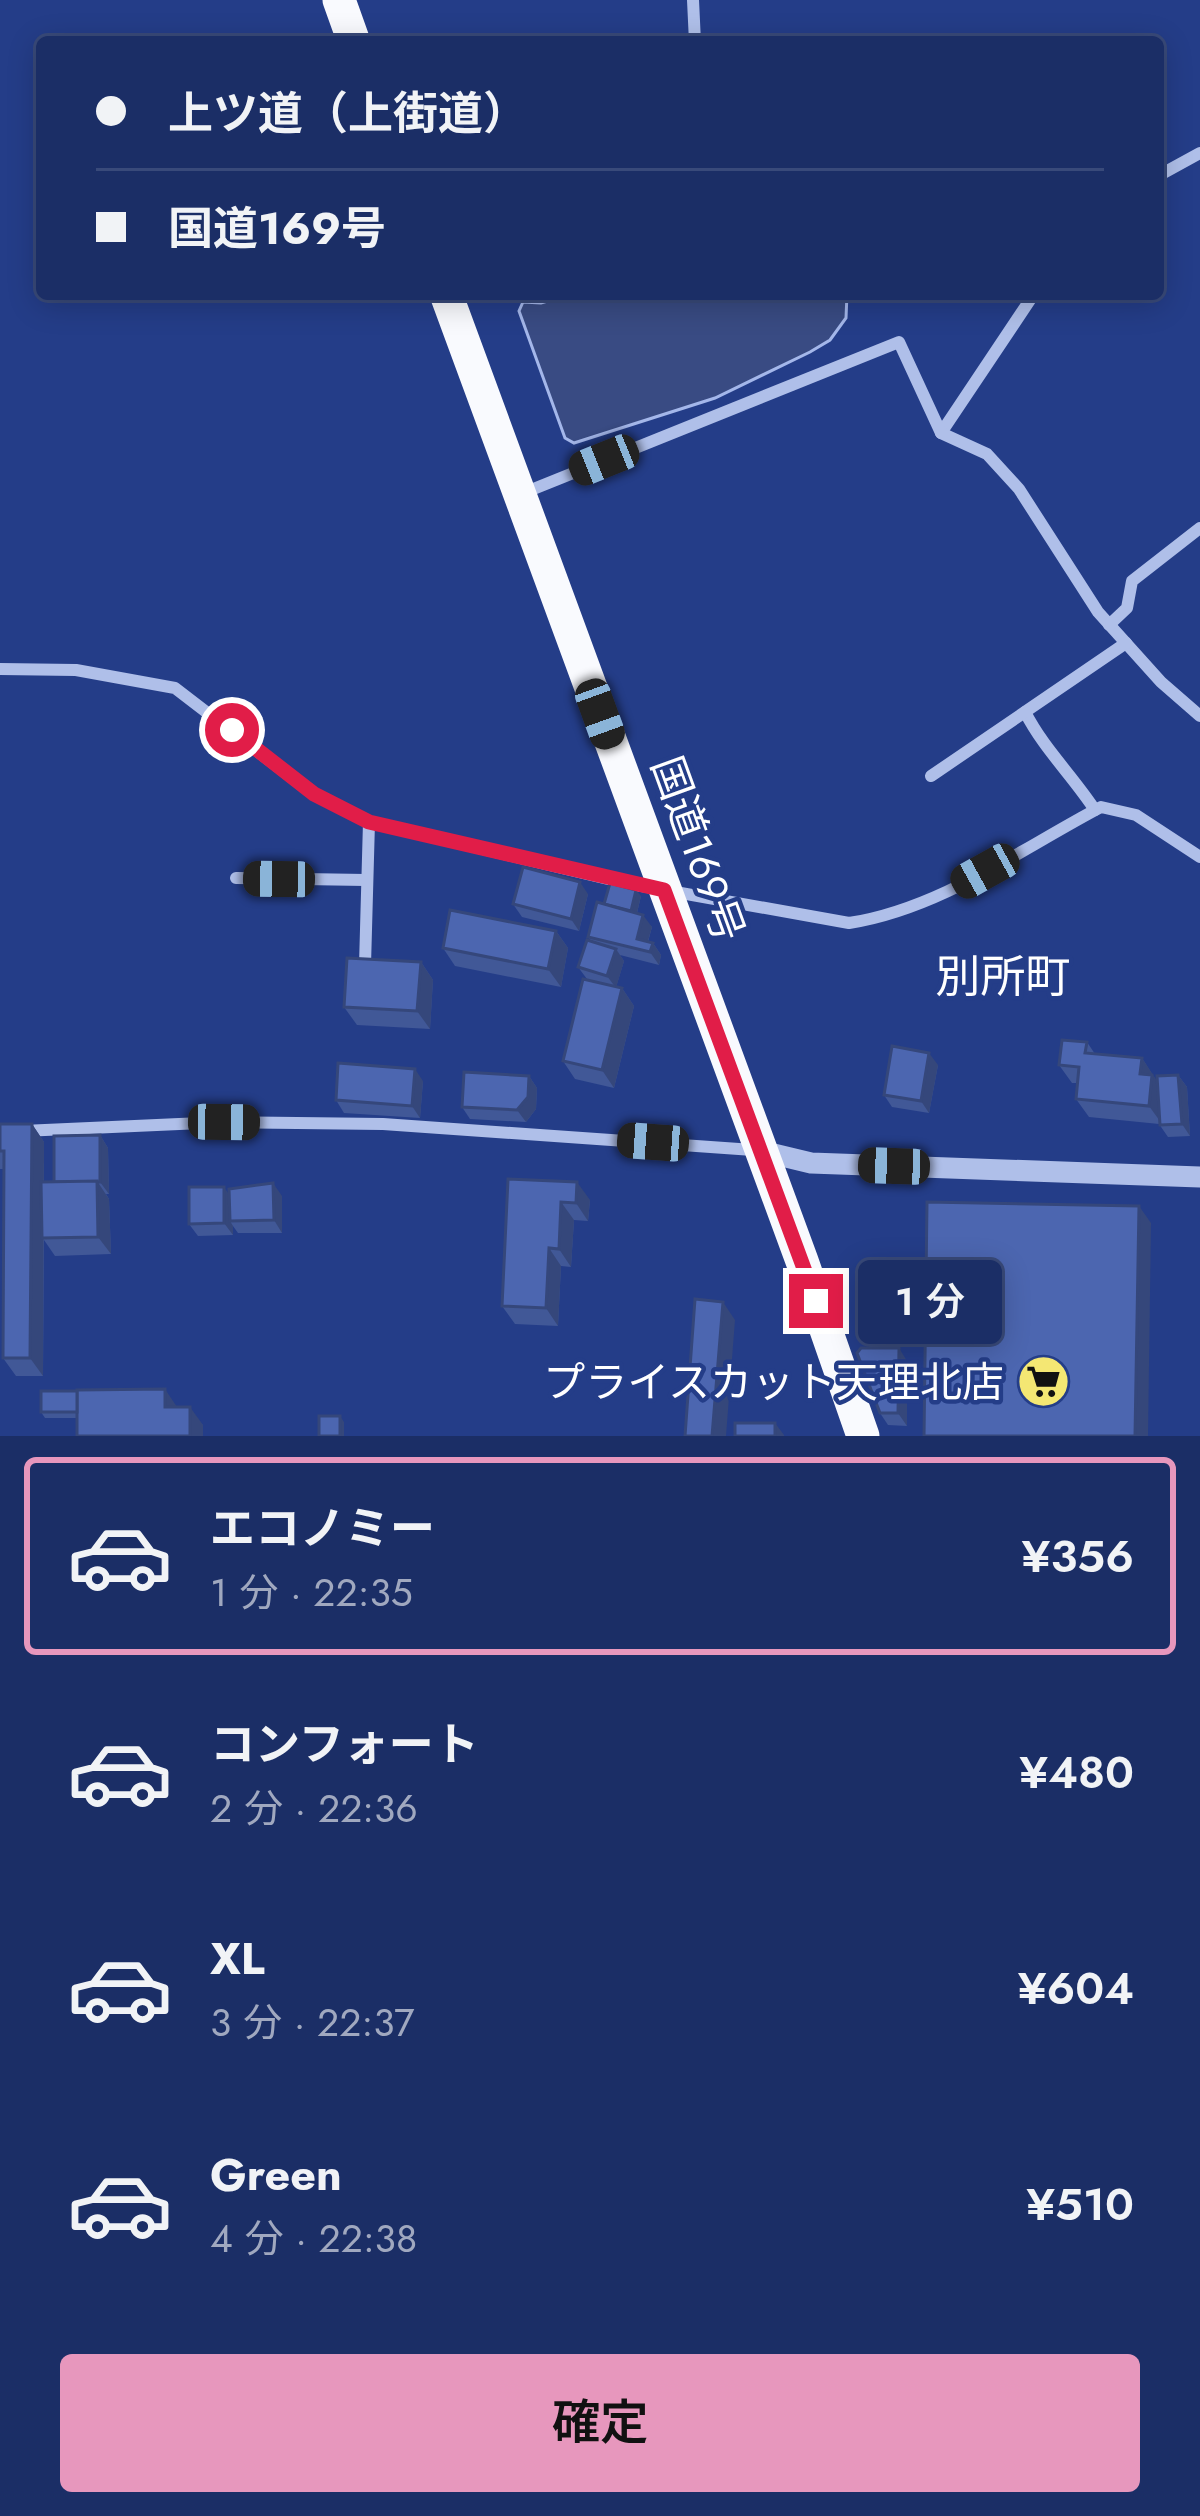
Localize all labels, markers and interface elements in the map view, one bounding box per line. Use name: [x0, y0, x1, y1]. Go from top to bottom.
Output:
text: 上ツ道（上街道）: [168, 81, 528, 146]
text: 国道169号: [168, 196, 386, 261]
car: [564, 430, 644, 490]
car: [571, 674, 629, 754]
route start: [205, 703, 259, 757]
street label: 国道169号: [636, 748, 760, 950]
car: [945, 838, 1025, 904]
car: [243, 860, 315, 898]
district label: 別所町: [935, 944, 1071, 1009]
car: [188, 1103, 260, 1141]
car: [616, 1122, 690, 1162]
car: [857, 1147, 931, 1185]
callout: 1 分: [858, 1259, 1002, 1343]
text: 1 分: [895, 1273, 965, 1330]
route end: [789, 1274, 843, 1328]
place label: プライスカット天理北店: [543, 1352, 1004, 1413]
supermarket icon: プライスカット天理北店: [1015, 1354, 1071, 1410]
text: エコノミー: [210, 1496, 435, 1561]
icon: car: [66, 1502, 174, 1610]
text: ¥356: [1022, 1524, 1134, 1589]
text: 1 分 · 22:35: [210, 1564, 413, 1621]
text: コンフォート: [210, 1712, 479, 1777]
icon: car: [66, 1718, 174, 1826]
text: ¥480: [1019, 1740, 1134, 1805]
text: 2 分 · 22:36: [210, 1780, 418, 1837]
text: XL: [210, 1926, 265, 1991]
icon: car: [66, 1934, 174, 2042]
text: ¥604: [1018, 1956, 1134, 2021]
text: 3 分 · 22:37: [210, 1994, 414, 2051]
text: Green: [210, 2142, 342, 2207]
icon: car: [66, 2150, 174, 2258]
text: ¥510: [1026, 2172, 1134, 2237]
text: 4 分 · 22:38: [210, 2210, 417, 2267]
button: 確定: [60, 2354, 1140, 2492]

